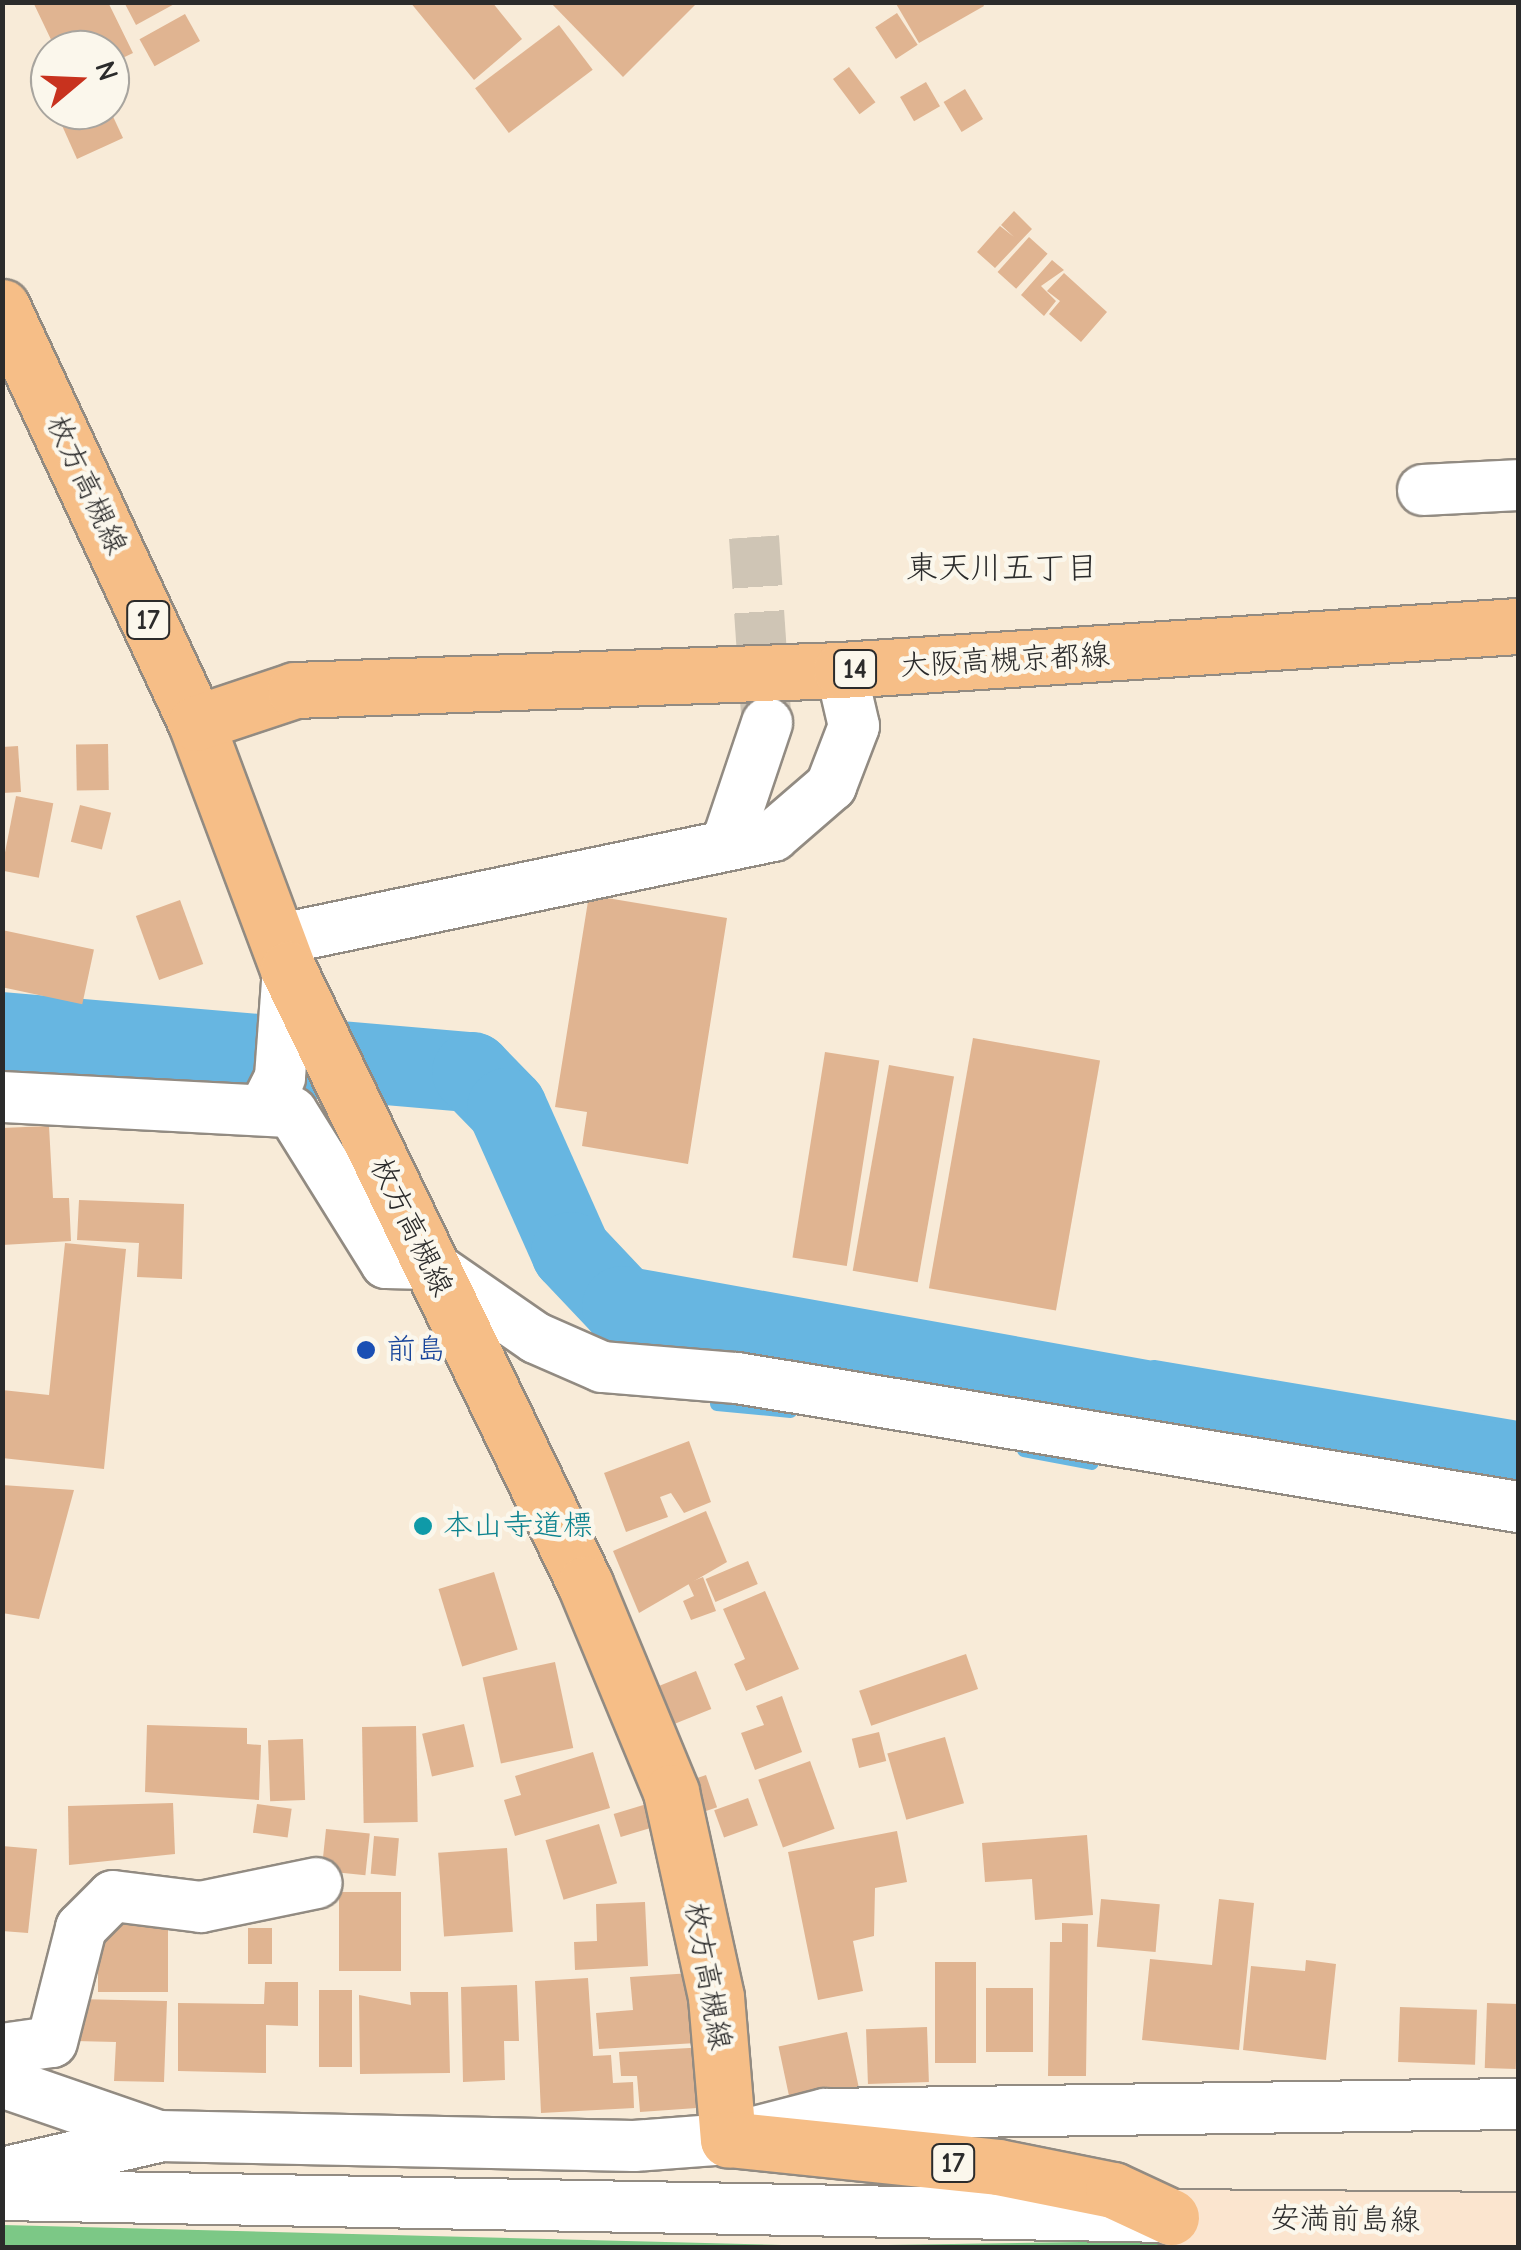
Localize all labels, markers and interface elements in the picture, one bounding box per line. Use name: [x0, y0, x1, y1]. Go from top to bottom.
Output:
north arrow: [30, 30, 130, 130]
text: N: [88, 57, 125, 85]
street label: 枚方高槻線: [38, 409, 134, 561]
district label: 東天川五丁目: [906, 549, 1098, 587]
road number: 17: [126, 597, 170, 643]
street label: 大阪高槻京都線: [899, 638, 1111, 684]
road number: 14: [832, 646, 878, 692]
street label: 枚方高槻線: [362, 1152, 460, 1302]
place label: 前島: [386, 1332, 446, 1368]
marker: 前島: [355, 1339, 377, 1361]
place label: 本山寺道標: [443, 1508, 593, 1544]
marker: 本山寺道標: [412, 1515, 434, 1537]
street label: 枚方高槻線: [676, 1899, 738, 2053]
road number: 17: [930, 2140, 976, 2186]
street label: 安満前島線: [1270, 2201, 1420, 2239]

